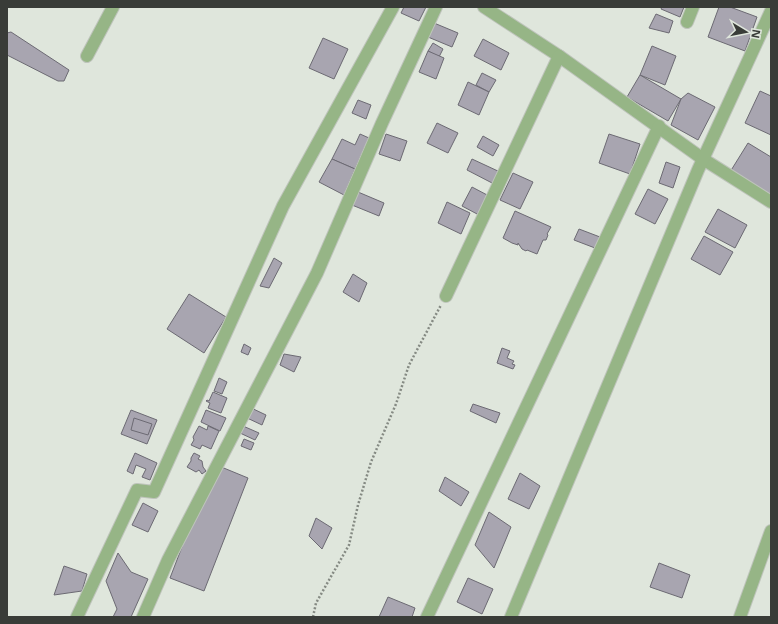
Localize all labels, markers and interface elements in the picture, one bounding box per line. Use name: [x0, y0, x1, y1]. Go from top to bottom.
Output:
north arrow: [726, 12, 766, 52]
text: N: [748, 28, 765, 40]

